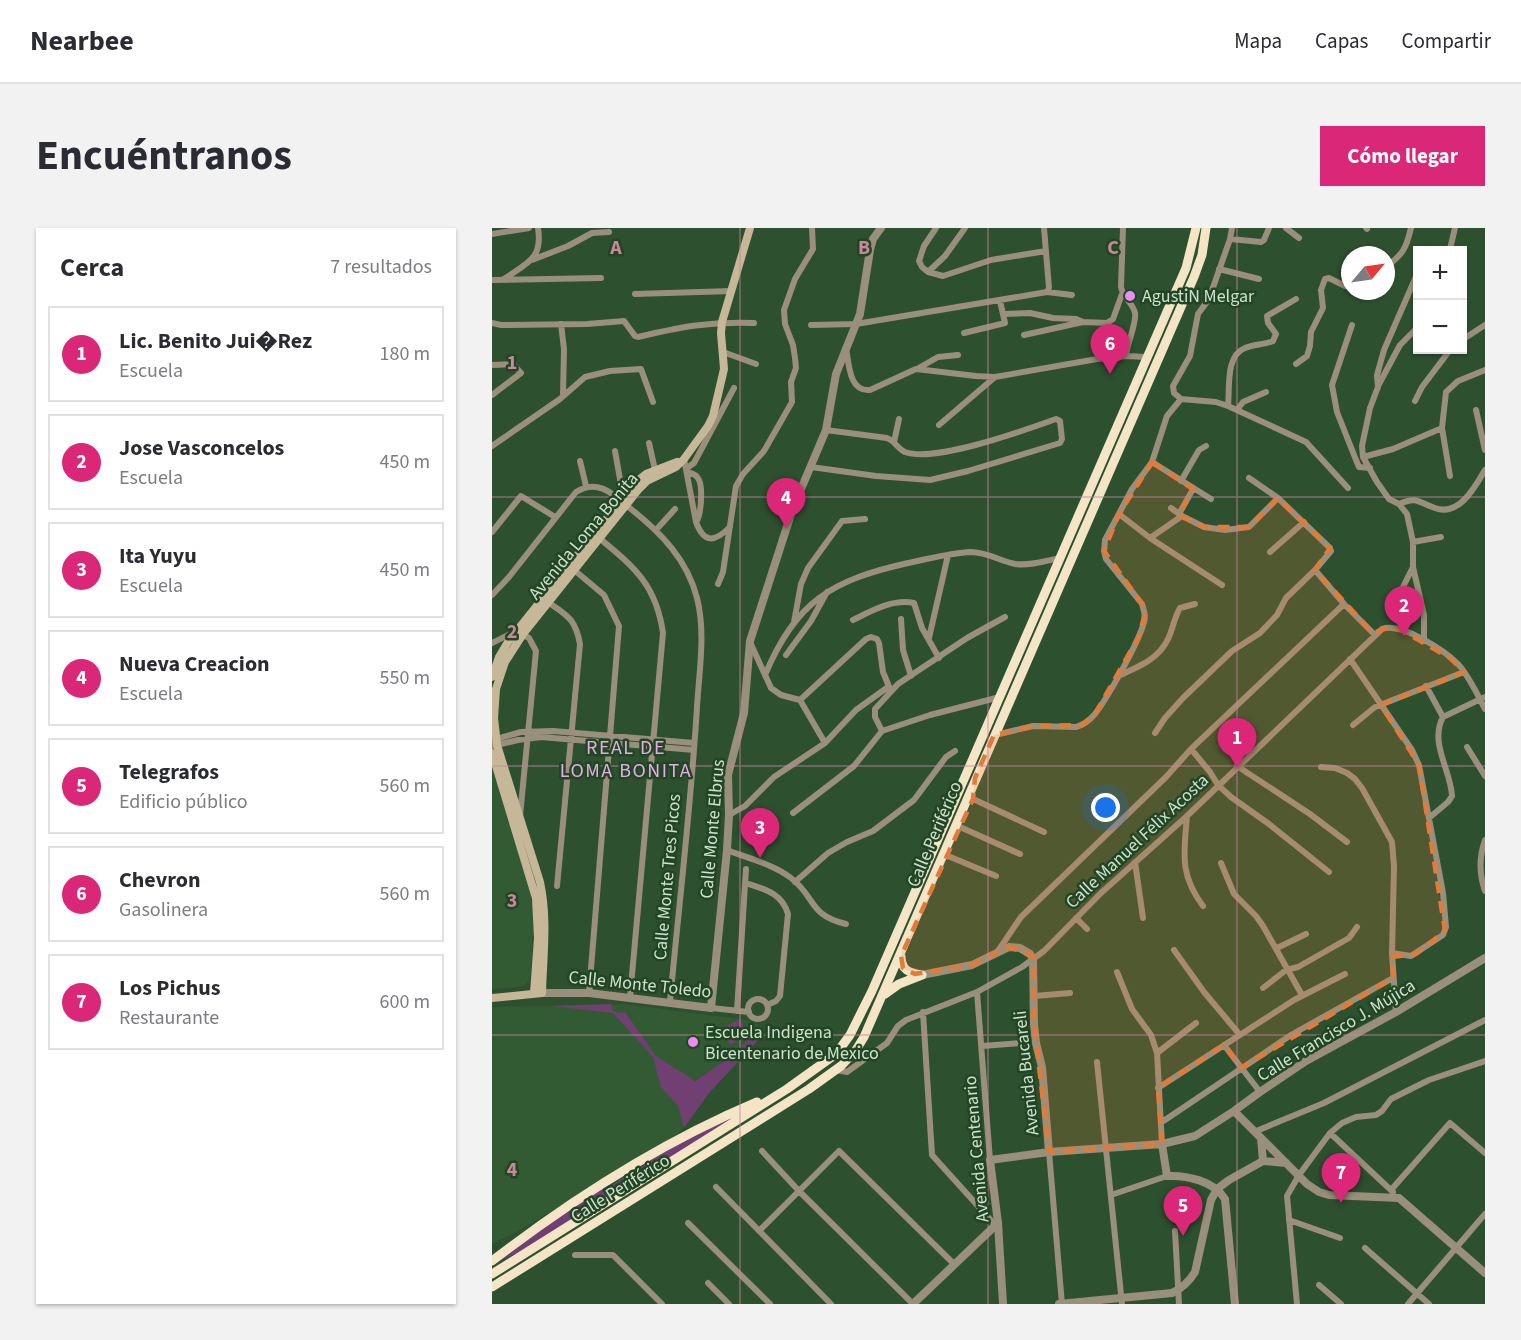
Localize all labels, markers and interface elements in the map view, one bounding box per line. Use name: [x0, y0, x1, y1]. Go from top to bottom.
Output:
text: Nearbee: [30, 21, 134, 61]
text: Mapa: [1234, 26, 1282, 56]
text: Capas: [1315, 26, 1368, 56]
text: Compartir: [1401, 26, 1491, 56]
text: Encuéntranos: [36, 126, 292, 186]
button: Cómo llegar: [1320, 126, 1485, 186]
text: A: [609, 234, 622, 262]
text: B: [858, 234, 870, 262]
text: C: [1107, 234, 1119, 262]
north arrow: [1341, 246, 1395, 300]
map controls: [1413, 246, 1467, 354]
button: +: [1413, 246, 1467, 300]
text: Cerca: [60, 249, 124, 286]
text: 7 resultados: [330, 253, 432, 281]
place label: AgustiN Melgar: [1142, 284, 1255, 309]
marker: AgustiN Melgar: [1123, 289, 1137, 303]
button: −: [1413, 300, 1467, 354]
pin: 6: [1090, 324, 1130, 374]
text: Lic. Benito Jui�Rez: [119, 325, 312, 357]
text: 1: [76, 340, 87, 368]
text: 180 m: [380, 340, 430, 368]
text: 1: [507, 349, 517, 377]
text: Escuela: [119, 357, 183, 385]
text: Jose Vasconcelos: [119, 432, 284, 464]
text: 2: [76, 448, 87, 476]
text: 450 m: [380, 448, 430, 476]
text: Escuela: [119, 464, 183, 492]
street label: Avenida Loma Bonita: [523, 467, 644, 605]
pin: 4: [766, 478, 806, 528]
text: Ita Yuyu: [119, 540, 197, 572]
text: 3: [76, 556, 87, 584]
text: 450 m: [380, 556, 430, 584]
text: Escuela: [119, 572, 183, 600]
pin: 2: [1384, 586, 1424, 636]
text: 2: [507, 618, 517, 646]
text: Nueva Creacion: [119, 648, 270, 680]
text: 4: [76, 664, 87, 692]
text: 550 m: [380, 664, 430, 692]
text: Escuela: [119, 680, 183, 708]
pin: 1: [1218, 718, 1256, 768]
district label: REAL DE LOMA BONITA: [560, 734, 692, 785]
text: Telegrafos: [119, 756, 219, 788]
street label: Calle Monte Elbrus: [694, 758, 731, 900]
street label: Calle Manuel Félix Acosta: [1060, 768, 1214, 914]
text: 5: [76, 772, 87, 800]
text: 560 m: [380, 772, 430, 800]
street label: Calle Periférico: [901, 777, 968, 891]
text: Edificio público: [119, 788, 248, 816]
street label: Calle Monte Tres Picos: [648, 793, 687, 961]
your location: [1091, 793, 1120, 822]
pin: 3: [740, 808, 780, 858]
text: Chevron: [119, 864, 200, 896]
text: 6: [76, 880, 87, 908]
text: 560 m: [380, 880, 430, 908]
text: 3: [507, 887, 517, 915]
text: Gasolinera: [119, 896, 208, 924]
street label: Calle Monte Toledo: [567, 965, 713, 1004]
text: Los Pichus: [119, 972, 221, 1004]
street label: Calle Francisco J. Mújica: [1252, 973, 1420, 1088]
text: 7: [76, 988, 87, 1016]
text: 600 m: [380, 988, 430, 1016]
text: Restaurante: [119, 1004, 219, 1032]
street label: Avenida Bucareli: [1008, 1009, 1045, 1137]
place label: Escuela Indigena Bicentenario de Mexico: [705, 1020, 879, 1066]
marker: Escuela Indigena Bicentenario de Mexico: [686, 1035, 700, 1049]
street label: Avenida Centenario: [958, 1075, 995, 1223]
street label: Calle Periférico: [566, 1148, 675, 1229]
pin: 7: [1322, 1154, 1360, 1203]
text: 4: [507, 1156, 518, 1184]
pin: 5: [1164, 1186, 1202, 1236]

